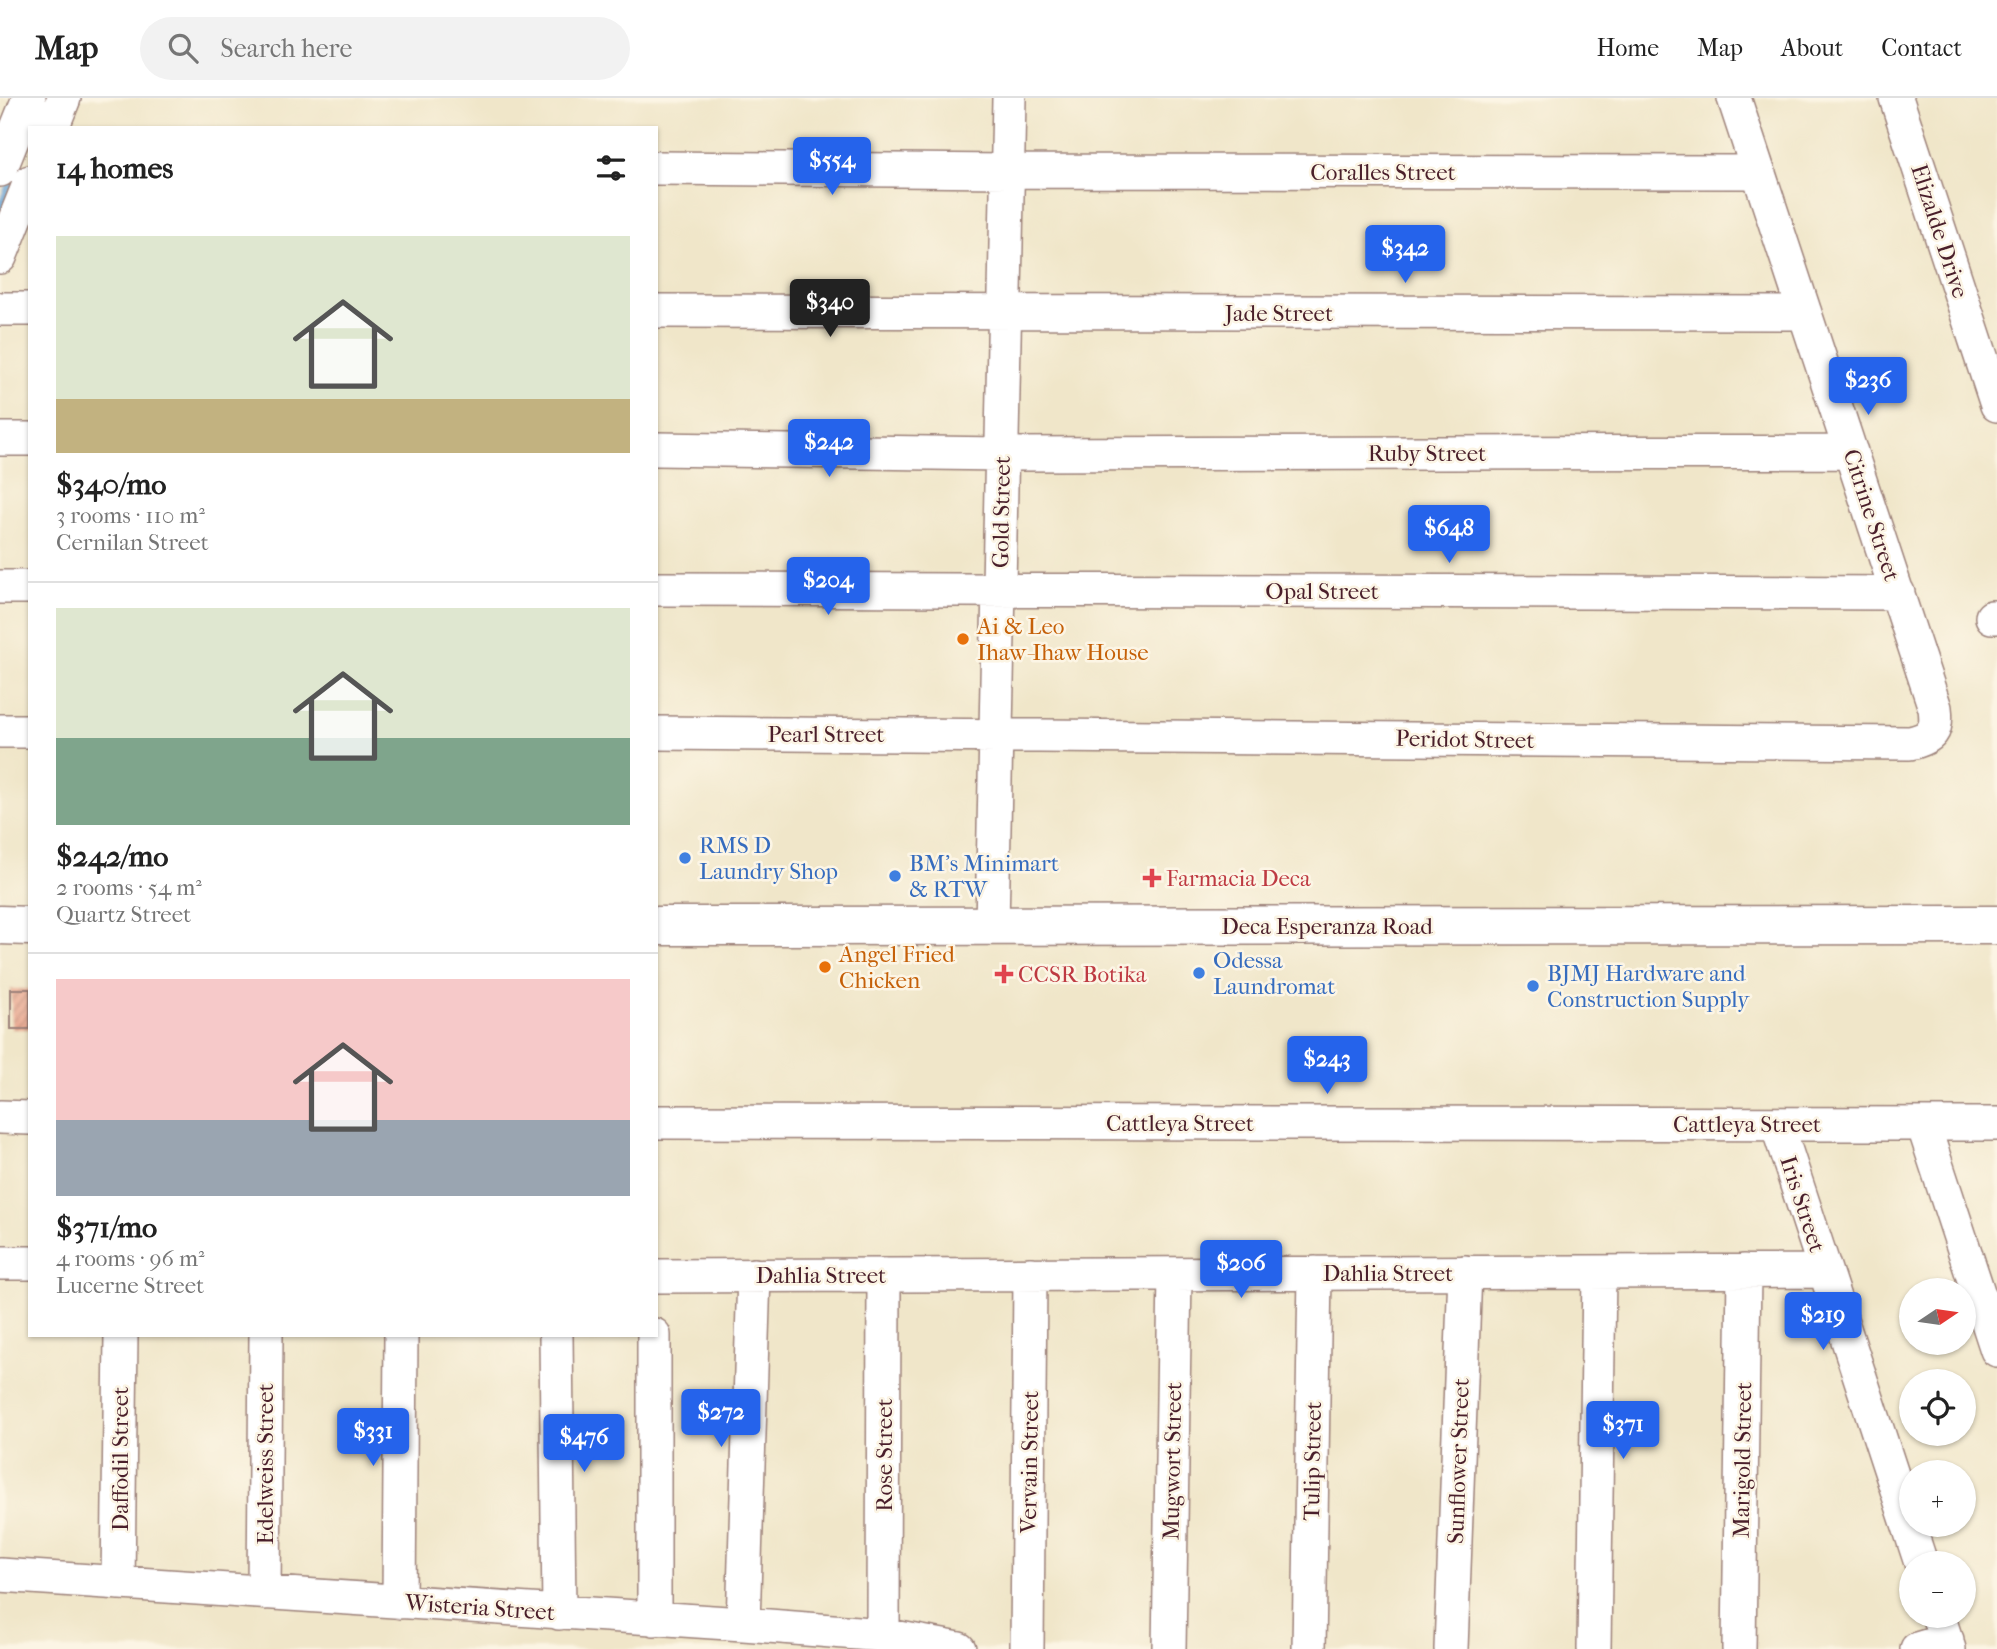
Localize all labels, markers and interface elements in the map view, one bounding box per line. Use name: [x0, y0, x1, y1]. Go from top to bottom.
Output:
search box: [140, 17, 630, 80]
text: Map: [35, 29, 98, 68]
icon: search: [164, 29, 202, 67]
text: Search here: [220, 33, 352, 64]
text: Home: [1597, 34, 1659, 62]
text: Map: [1697, 34, 1743, 62]
text: About: [1781, 34, 1843, 62]
text: Contact: [1881, 34, 1962, 62]
pin: $554: [791, 138, 873, 197]
text: $554: [809, 146, 855, 173]
icon: filters: [592, 149, 630, 187]
text: 14 homes: [56, 151, 173, 186]
street label: Coralles Street: [1310, 159, 1456, 186]
street label: Elizalde Drive: [1905, 161, 1974, 302]
pin: $342: [1364, 226, 1446, 285]
text: $342: [1381, 234, 1429, 261]
pin: $340: [789, 280, 871, 339]
icon: home: [280, 281, 406, 407]
text: $340: [806, 288, 854, 315]
street label: Jade Street: [1223, 300, 1333, 327]
pin: $236: [1827, 358, 1909, 417]
text: $236: [1845, 366, 1891, 393]
pin: $242: [788, 420, 870, 479]
text: $242: [804, 428, 854, 455]
street label: Ruby Street: [1368, 440, 1486, 467]
street label: Citrine Street: [1838, 446, 1906, 584]
street label: Gold Street: [987, 456, 1016, 568]
text: $340/mo: [56, 467, 166, 502]
text: 3 rooms · 110 m²: [56, 502, 205, 529]
pin: $648: [1408, 505, 1490, 565]
text: $648: [1424, 514, 1474, 541]
text: Cernilan Street: [56, 529, 209, 556]
pin: $204: [787, 558, 869, 617]
text: $204: [803, 566, 853, 593]
street label: Opal Street: [1265, 578, 1379, 605]
place label: Ai & Leo Ihaw-Ihaw House: [976, 613, 1149, 666]
marker: Ai & Leo Ihaw-Ihaw House: [955, 631, 971, 647]
icon: home: [280, 653, 406, 779]
street label: Pearl Street: [768, 721, 885, 748]
street label: Peridot Street: [1395, 725, 1535, 754]
place label: RMS D Laundry Shop: [699, 832, 838, 885]
text: $242/mo: [56, 839, 168, 874]
marker: RMS D Laundry Shop: [677, 850, 693, 866]
place label: BM's Minimart & RTW: [909, 850, 1059, 903]
place label: Farmacia Deca: [1166, 865, 1311, 892]
marker: BM's Minimart & RTW: [887, 868, 903, 884]
marker: Farmacia Deca: [1144, 870, 1160, 886]
text: 2 rooms · 54 m²: [56, 874, 202, 901]
text: Quartz Street: [56, 901, 191, 928]
street label: Deca Esperanza Road: [1221, 913, 1433, 940]
place label: Angel Fried Chicken: [838, 941, 955, 994]
place label: Odessa Laundromat: [1213, 947, 1335, 1000]
marker: Angel Fried Chicken: [817, 959, 833, 975]
place label: BJMJ Hardware and Construction Supply: [1547, 960, 1750, 1013]
place label: CCSR Botika: [1018, 961, 1147, 988]
marker: Odessa Laundromat: [1191, 965, 1207, 981]
marker: CCSR Botika: [996, 966, 1012, 982]
marker: BJMJ Hardware and Construction Supply: [1525, 978, 1541, 994]
icon: home: [280, 1024, 406, 1150]
pin: $243: [1286, 1037, 1368, 1096]
text: $243: [1303, 1045, 1351, 1072]
street label: Cattleya Street: [1106, 1110, 1254, 1137]
street label: Cattleya Street: [1673, 1111, 1821, 1138]
street label: Iris Street: [1774, 1153, 1831, 1256]
text: $371/mo: [56, 1210, 157, 1245]
pin: $206: [1200, 1240, 1282, 1300]
text: 4 rooms · 96 m²: [56, 1245, 205, 1272]
text: $206: [1216, 1249, 1266, 1276]
street label: Dahlia Street: [1323, 1260, 1453, 1287]
street label: Dahlia Street: [756, 1262, 886, 1289]
text: Lucerne Street: [56, 1272, 204, 1299]
north arrow: [1899, 1278, 1976, 1354]
map controls: [1899, 1278, 1976, 1628]
pin: $219: [1782, 1292, 1864, 1352]
text: $219: [1801, 1301, 1845, 1328]
button: locate: [1899, 1369, 1976, 1446]
street label: Sunflower Street: [1442, 1378, 1475, 1544]
street label: Mugwort Street: [1158, 1382, 1187, 1540]
street label: Marigold Street: [1728, 1382, 1757, 1538]
street label: Edelweiss Street: [252, 1383, 279, 1545]
street label: Daffodil Street: [107, 1387, 134, 1531]
pin: $272: [680, 1390, 762, 1449]
street label: Vervain Street: [1015, 1391, 1044, 1535]
text: $272: [697, 1398, 745, 1425]
street label: Rose Street: [871, 1398, 898, 1512]
street label: Tulip Street: [1298, 1401, 1327, 1521]
pin: $371: [1582, 1402, 1664, 1461]
pin: $331: [332, 1408, 414, 1468]
text: $371: [1602, 1410, 1644, 1437]
pin: $476: [543, 1414, 625, 1474]
text: $331: [353, 1417, 393, 1444]
text: $476: [559, 1423, 609, 1450]
button: +: [1899, 1460, 1976, 1537]
button: −: [1899, 1551, 1976, 1628]
street label: Wisteria Street: [403, 1589, 556, 1626]

